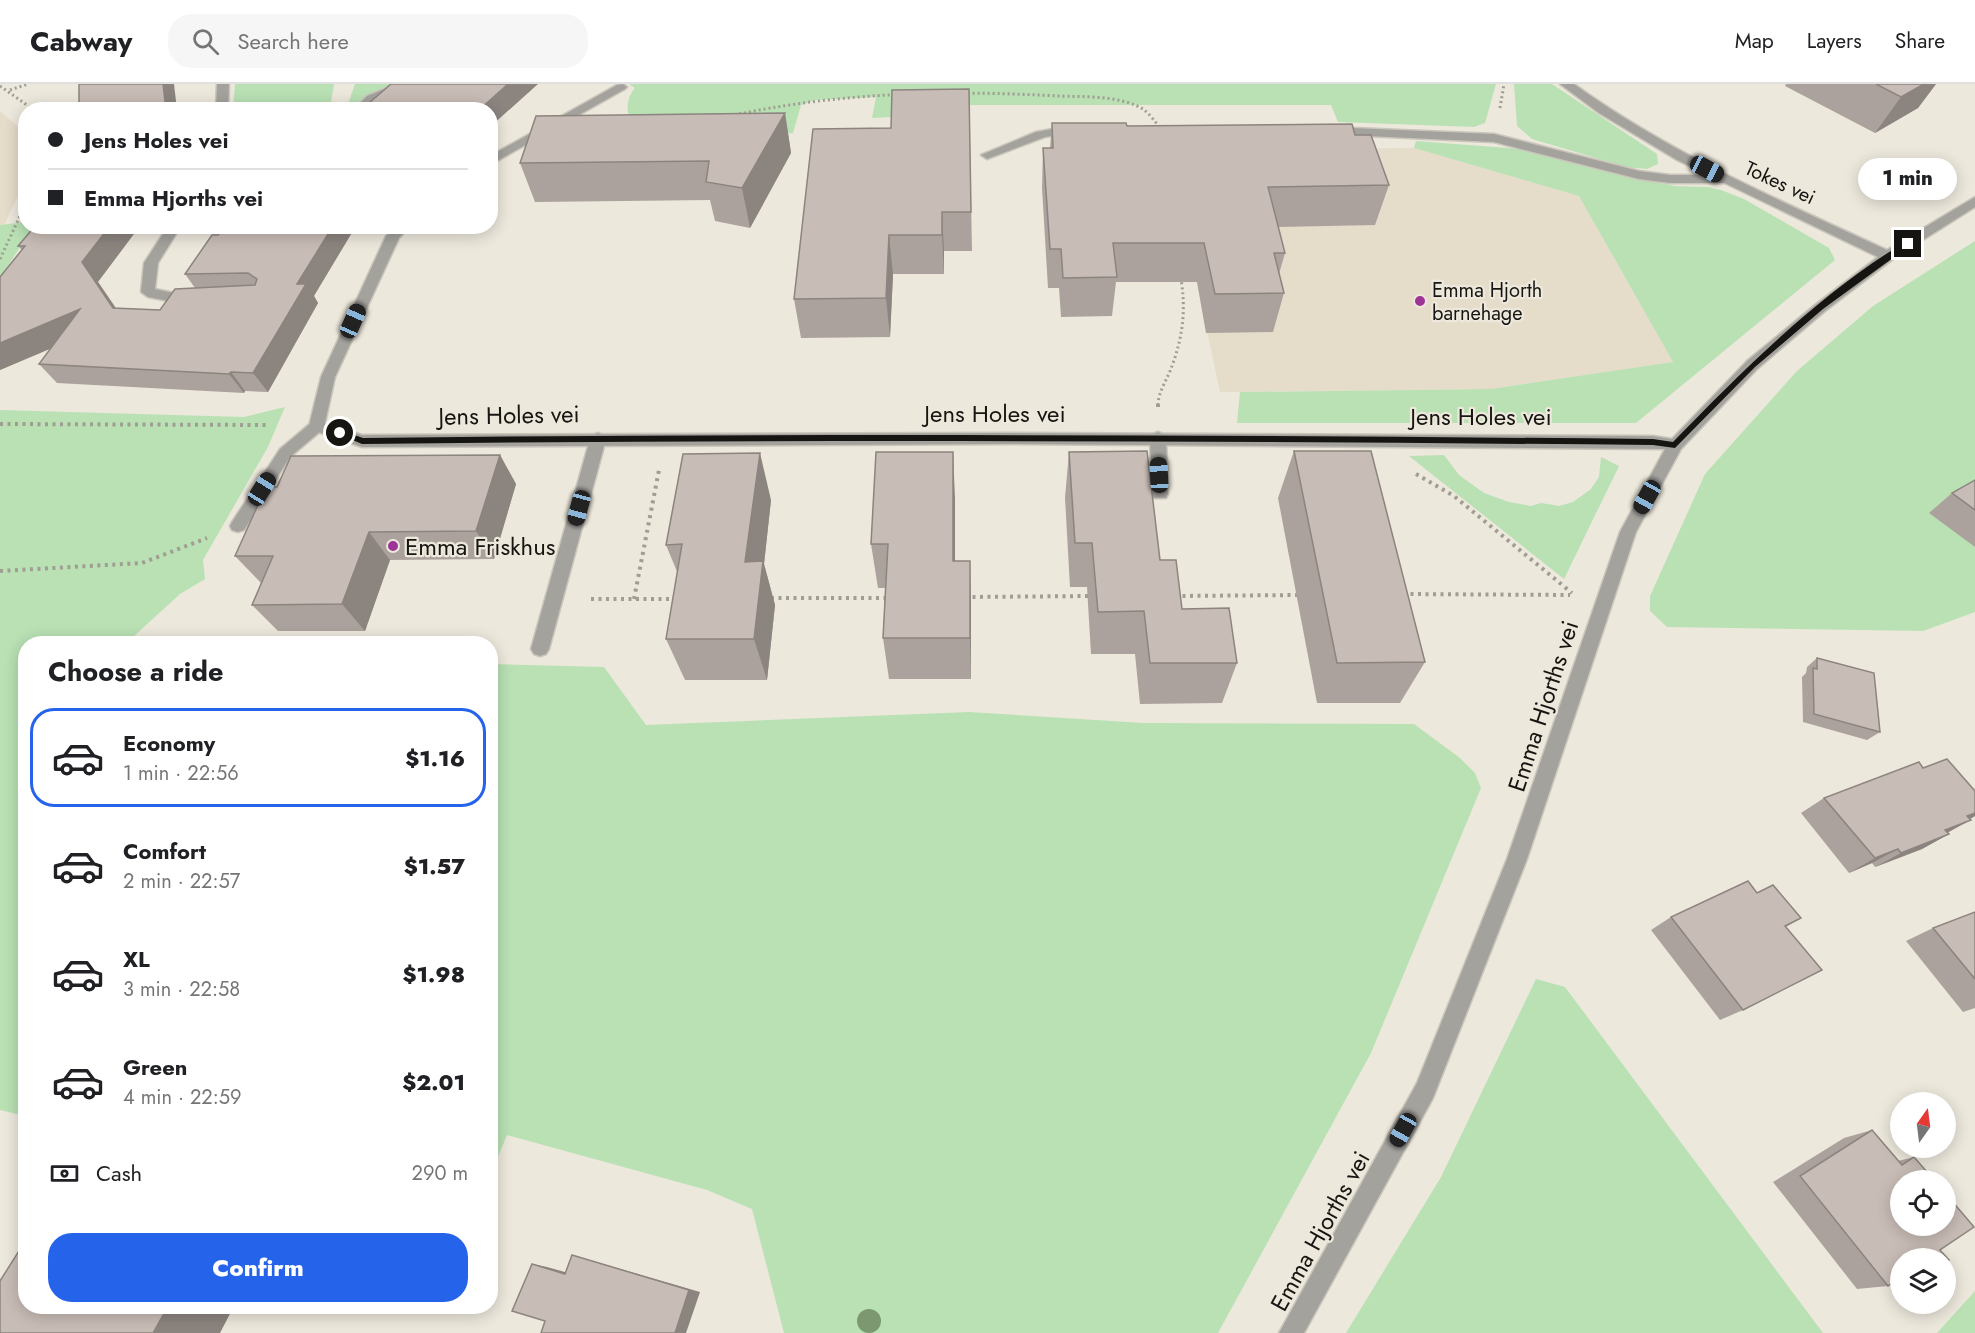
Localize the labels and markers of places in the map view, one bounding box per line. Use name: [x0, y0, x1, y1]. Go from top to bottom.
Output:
place label: Emma Hjorth barnehage: [1432, 276, 1542, 328]
marker: Emma Hjorth barnehage: [1413, 294, 1427, 308]
place label: Emma Friskhus: [405, 529, 555, 564]
marker: Emma Friskhus: [386, 539, 400, 553]

